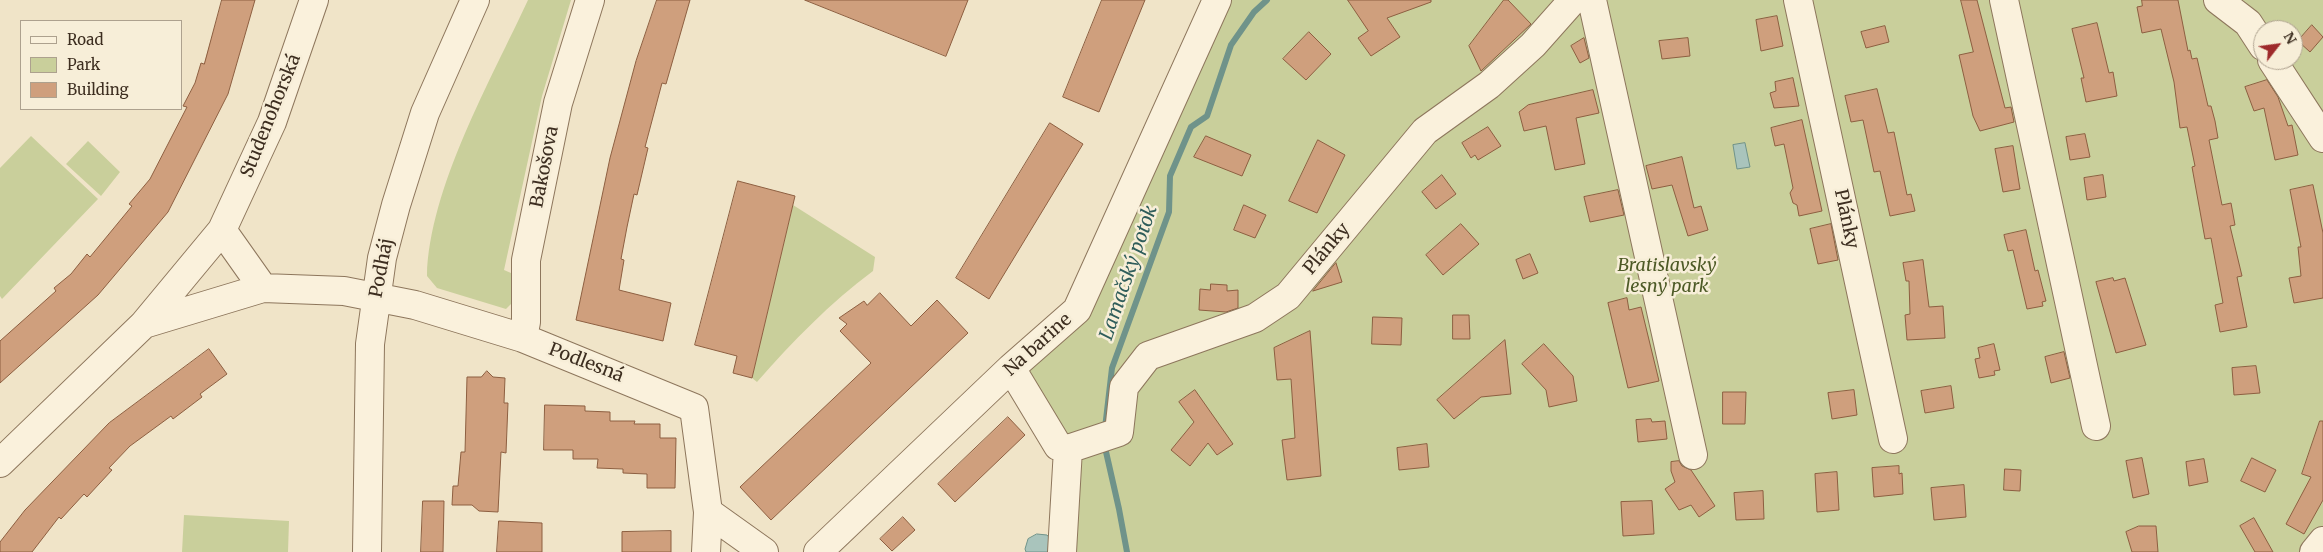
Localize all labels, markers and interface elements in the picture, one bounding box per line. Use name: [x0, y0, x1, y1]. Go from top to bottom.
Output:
legend: [20, 20, 182, 110]
north arrow: [2253, 20, 2303, 70]
text: N: [2280, 29, 2301, 47]
text: Road: [67, 30, 103, 49]
street label: Studenohorská: [236, 51, 306, 181]
text: Park: [67, 55, 100, 74]
text: Building: [67, 80, 129, 99]
street label: Bakošova: [527, 124, 563, 210]
street label: Plánky: [1829, 187, 1863, 251]
water label: Lamačský potok: [1095, 203, 1163, 343]
street label: Plánky: [1299, 219, 1355, 279]
street label: Podháj: [366, 236, 398, 300]
park label: Bratislavský lesný park: [1617, 255, 1717, 298]
street label: Na barine: [1000, 309, 1076, 381]
street label: Podlesná: [545, 339, 627, 387]

